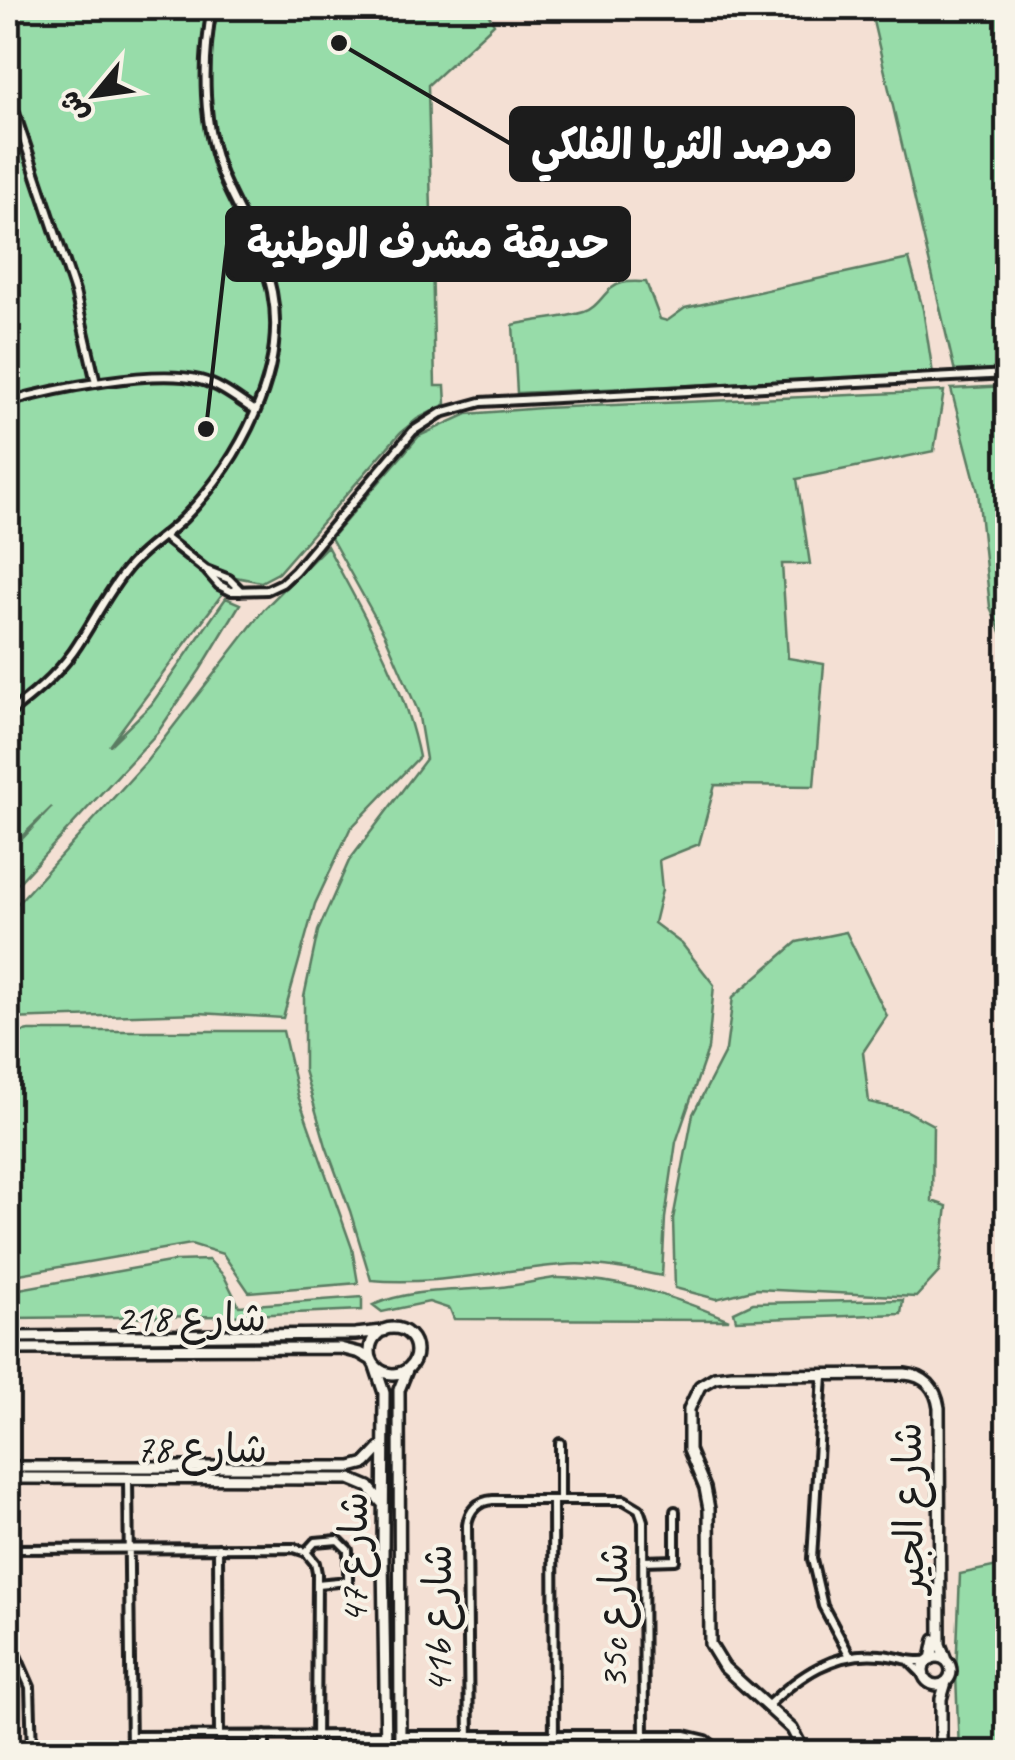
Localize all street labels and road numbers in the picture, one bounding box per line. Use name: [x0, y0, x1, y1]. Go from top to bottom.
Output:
street label: شارع 218: [116, 1293, 266, 1345]
street label: شارع الجير: [883, 1422, 938, 1597]
street label: شارع 78: [135, 1424, 267, 1476]
street label: شارع 47: [329, 1492, 381, 1624]
street label: 35c شارع: [589, 1543, 641, 1689]
street label: 41b شارع: [413, 1544, 465, 1694]

